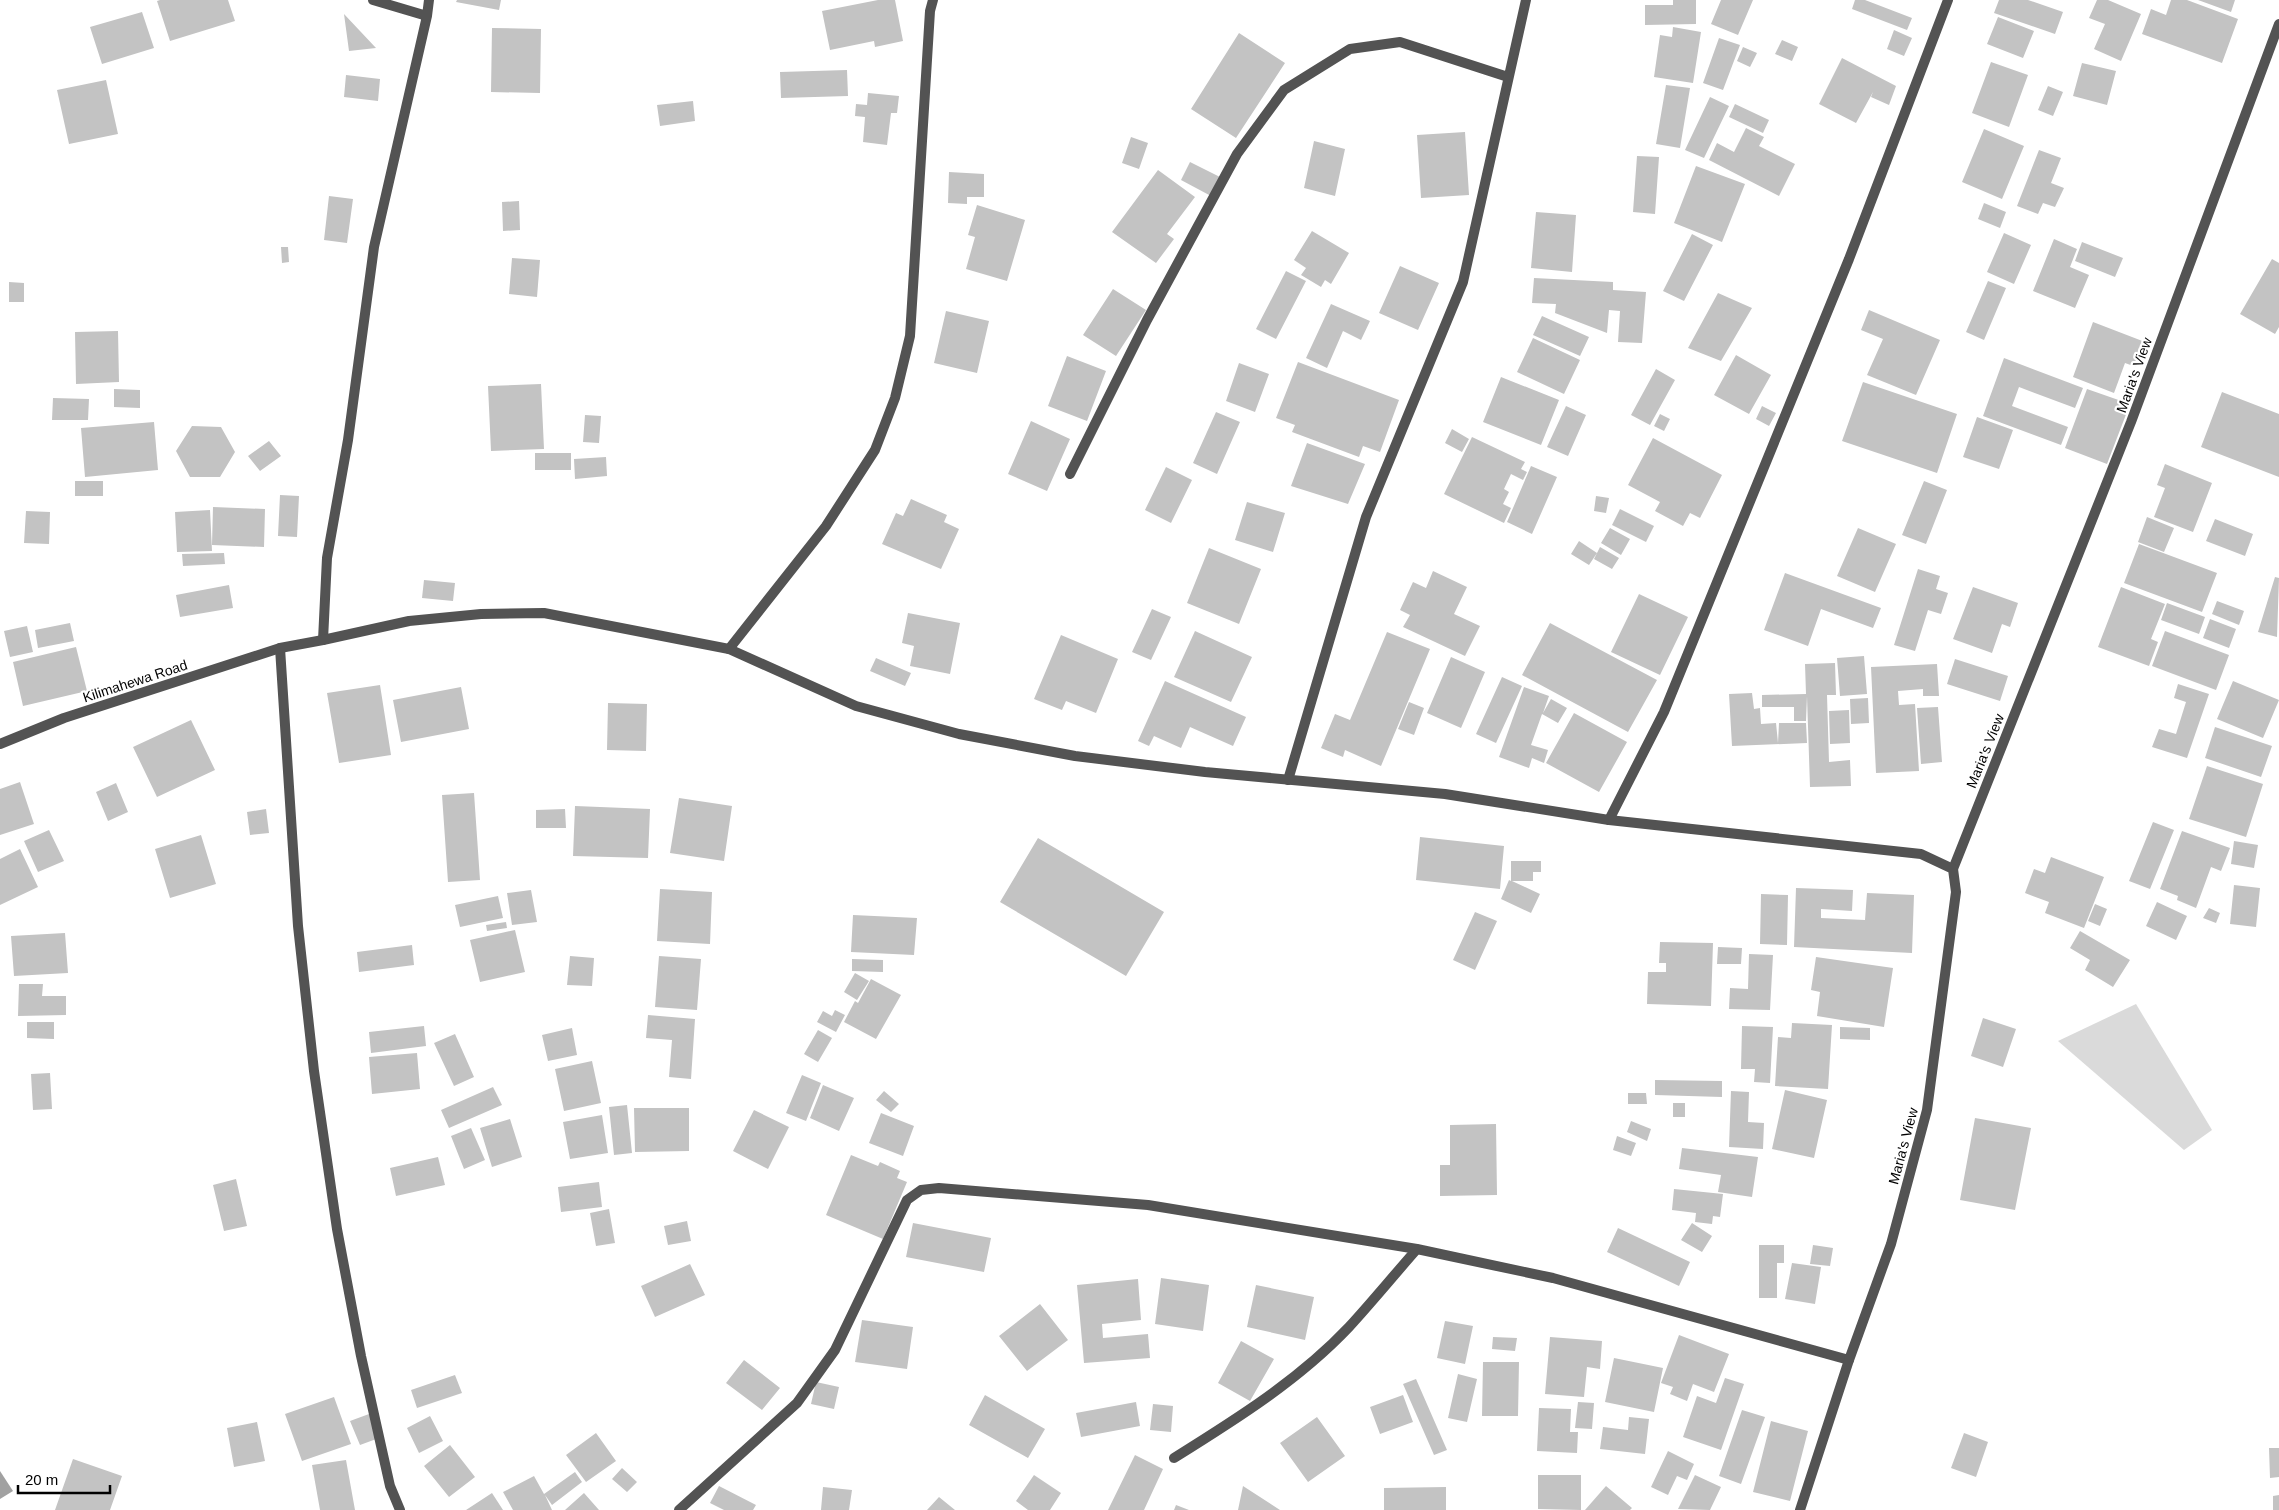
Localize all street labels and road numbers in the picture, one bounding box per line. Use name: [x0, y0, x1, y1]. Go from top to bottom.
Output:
street label: Maria's View: [2113, 334, 2155, 415]
street label: Kilimahewa Road: [81, 657, 189, 705]
street label: Maria's View: [1963, 711, 2007, 790]
street label: Maria's View: [1885, 1105, 1921, 1186]

